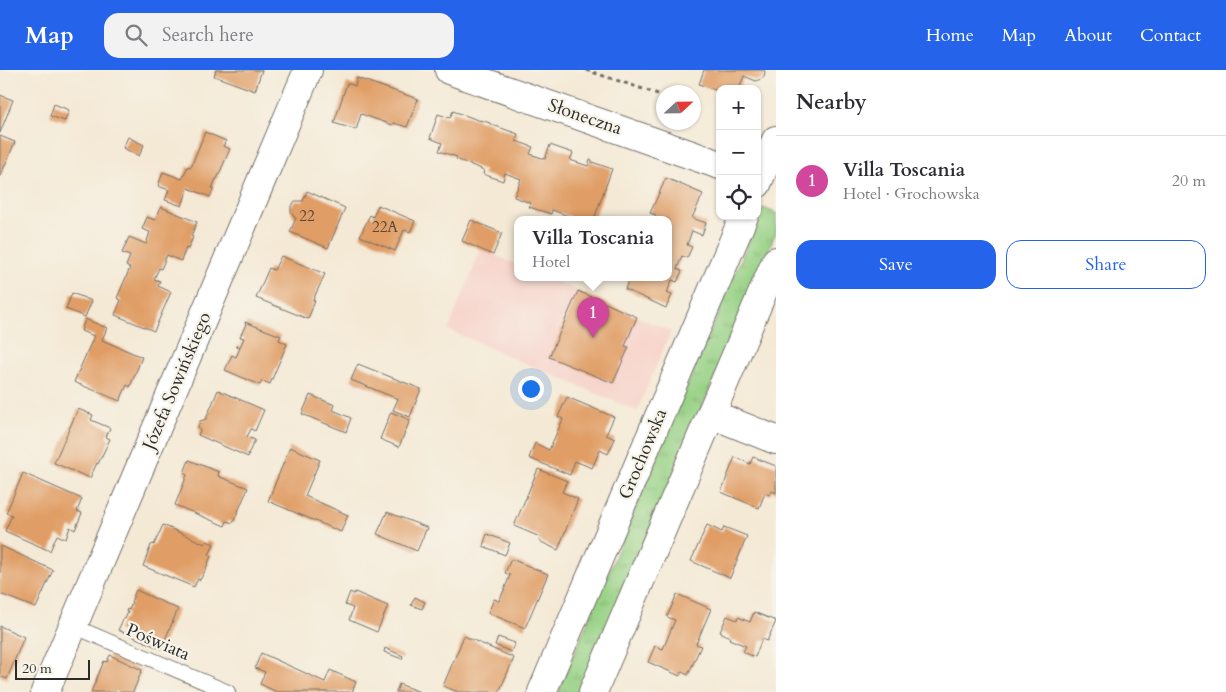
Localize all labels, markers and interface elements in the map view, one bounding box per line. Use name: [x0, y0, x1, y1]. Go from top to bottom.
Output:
search box: [104, 13, 454, 58]
text: Map: [25, 19, 74, 52]
icon: search: [122, 21, 150, 49]
text: Search here: [162, 22, 254, 48]
text: Home: [926, 23, 974, 48]
text: Map: [1002, 23, 1036, 48]
text: About: [1064, 23, 1112, 48]
text: Contact: [1140, 23, 1201, 48]
north arrow: [656, 85, 701, 130]
map controls: [716, 85, 761, 220]
button: +: [716, 85, 761, 130]
text: Nearby: [796, 88, 867, 117]
street label: Słoneczna: [545, 93, 625, 141]
button: −: [716, 130, 761, 175]
text: Villa Toscania: [843, 157, 965, 183]
text: 1: [808, 170, 816, 192]
text: 20 m: [1172, 170, 1206, 192]
button: locate: [716, 175, 761, 220]
text: Hotel · Grochowska: [843, 183, 980, 205]
house number: 22: [299, 206, 315, 226]
popup: [514, 216, 672, 281]
house number: 22A: [372, 217, 398, 237]
text: Villa Toscania: [532, 225, 654, 251]
button: Save: [796, 240, 996, 289]
button: Share: [1006, 240, 1206, 289]
text: Hotel: [532, 251, 570, 273]
pin: 1: [577, 297, 609, 338]
street label: Józefa Sowińskiego: [136, 308, 217, 456]
your location: [518, 376, 544, 402]
street label: Grochowska: [613, 405, 673, 503]
street label: Poświata: [122, 617, 194, 667]
scale bar: [15, 657, 90, 680]
text: 20 m: [22, 659, 52, 678]

